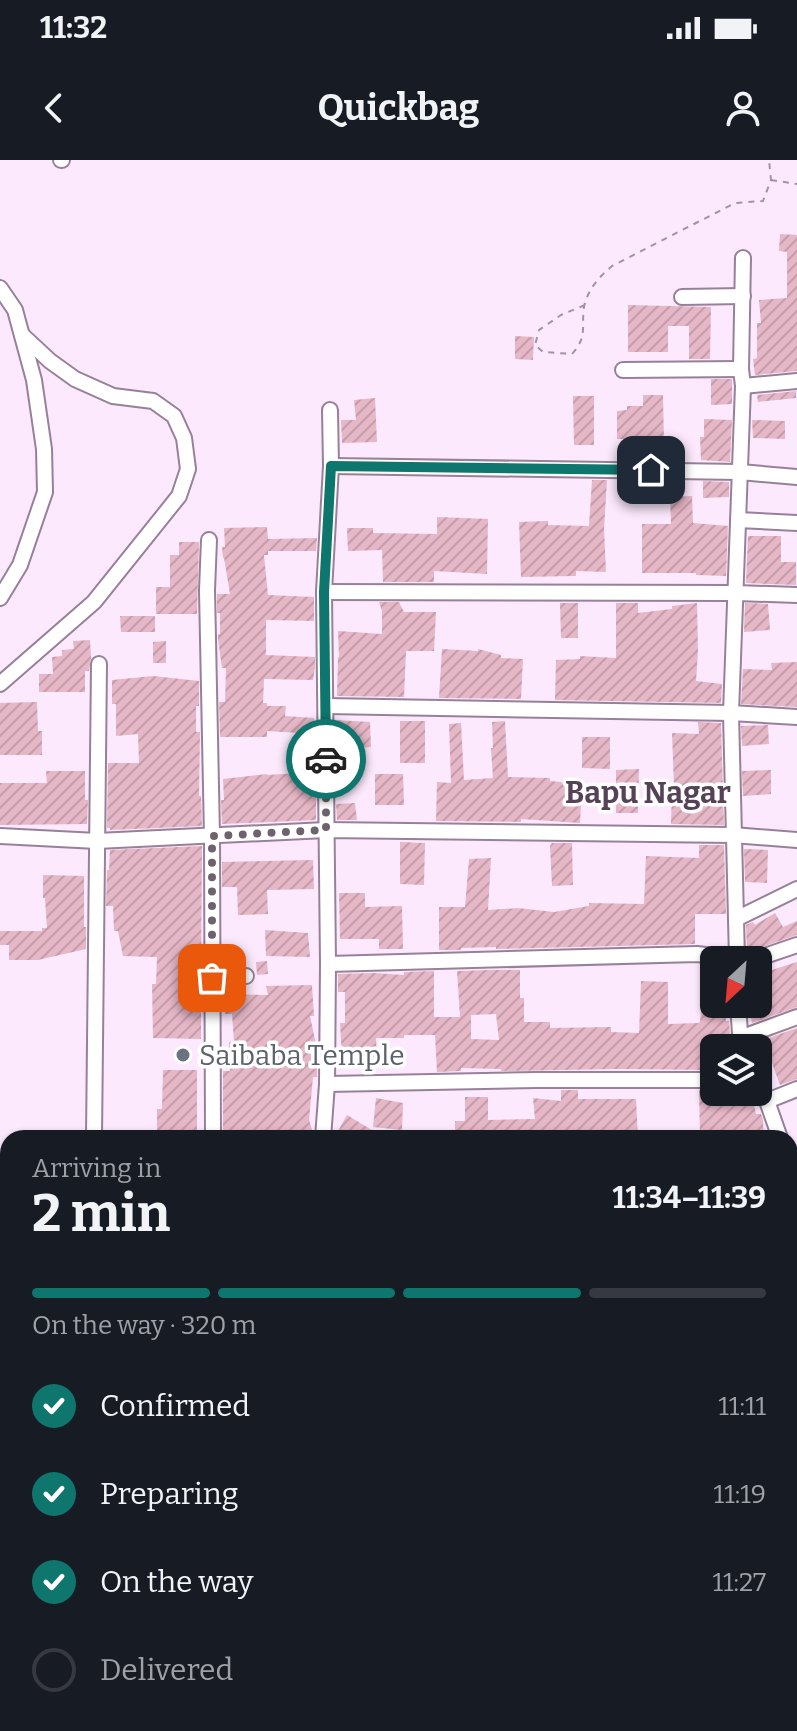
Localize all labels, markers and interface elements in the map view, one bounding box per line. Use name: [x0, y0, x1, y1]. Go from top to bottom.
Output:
text: 11:32: [40, 10, 107, 46]
icon: back: [32, 86, 76, 130]
text: Quickbag: [317, 86, 480, 130]
icon: person: [721, 86, 765, 130]
pin: [617, 436, 685, 504]
icon: home: [629, 448, 673, 492]
courier: [286, 719, 366, 799]
icon: car: [304, 737, 348, 781]
district label: Bapu Nagar: [565, 775, 731, 811]
pin: [178, 944, 246, 1012]
north arrow: [700, 946, 772, 1018]
map controls: [700, 946, 772, 1106]
icon: bag: [190, 956, 234, 1000]
button: layers: [700, 1034, 772, 1106]
place label: Saibaba Temple: [199, 1039, 405, 1072]
marker: Saibaba Temple: [174, 1046, 192, 1064]
text: Arriving in: [32, 1153, 161, 1184]
text: 11:34–11:39: [613, 1180, 766, 1216]
text: 2 min: [32, 1182, 170, 1245]
text: On the way · 320 m: [32, 1310, 256, 1341]
icon: check: [32, 1384, 76, 1428]
text: Confirmed: [100, 1388, 250, 1424]
text: 11:11: [718, 1391, 766, 1422]
icon: check: [32, 1472, 76, 1516]
text: Preparing: [100, 1476, 238, 1512]
text: 11:19: [714, 1479, 766, 1510]
icon: check: [32, 1560, 76, 1604]
text: On the way: [100, 1564, 253, 1600]
text: 11:27: [712, 1567, 766, 1598]
text: Delivered: [100, 1652, 233, 1688]

